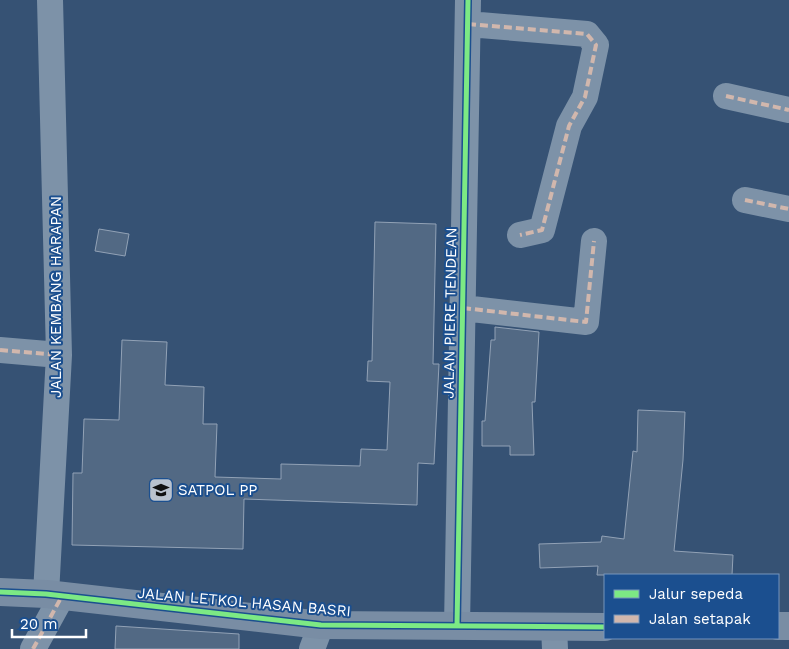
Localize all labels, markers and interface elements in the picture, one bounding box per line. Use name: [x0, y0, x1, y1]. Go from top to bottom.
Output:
street label: JALAN KEMBANG HARAPAN: [47, 196, 65, 398]
street label: JALAN PIERE TENDEAN: [440, 227, 460, 399]
school or university icon: SATPOL PP: [148, 477, 174, 503]
place label: SATPOL PP: [178, 481, 257, 499]
legend: [604, 574, 779, 639]
street label: JALAN LETKOL HASAN BASRI: [136, 584, 352, 620]
text: Jalur sepeda: [649, 585, 743, 603]
scale bar: [12, 606, 86, 638]
text: Jalan setapak: [649, 610, 751, 628]
text: 20 m: [20, 615, 58, 633]

